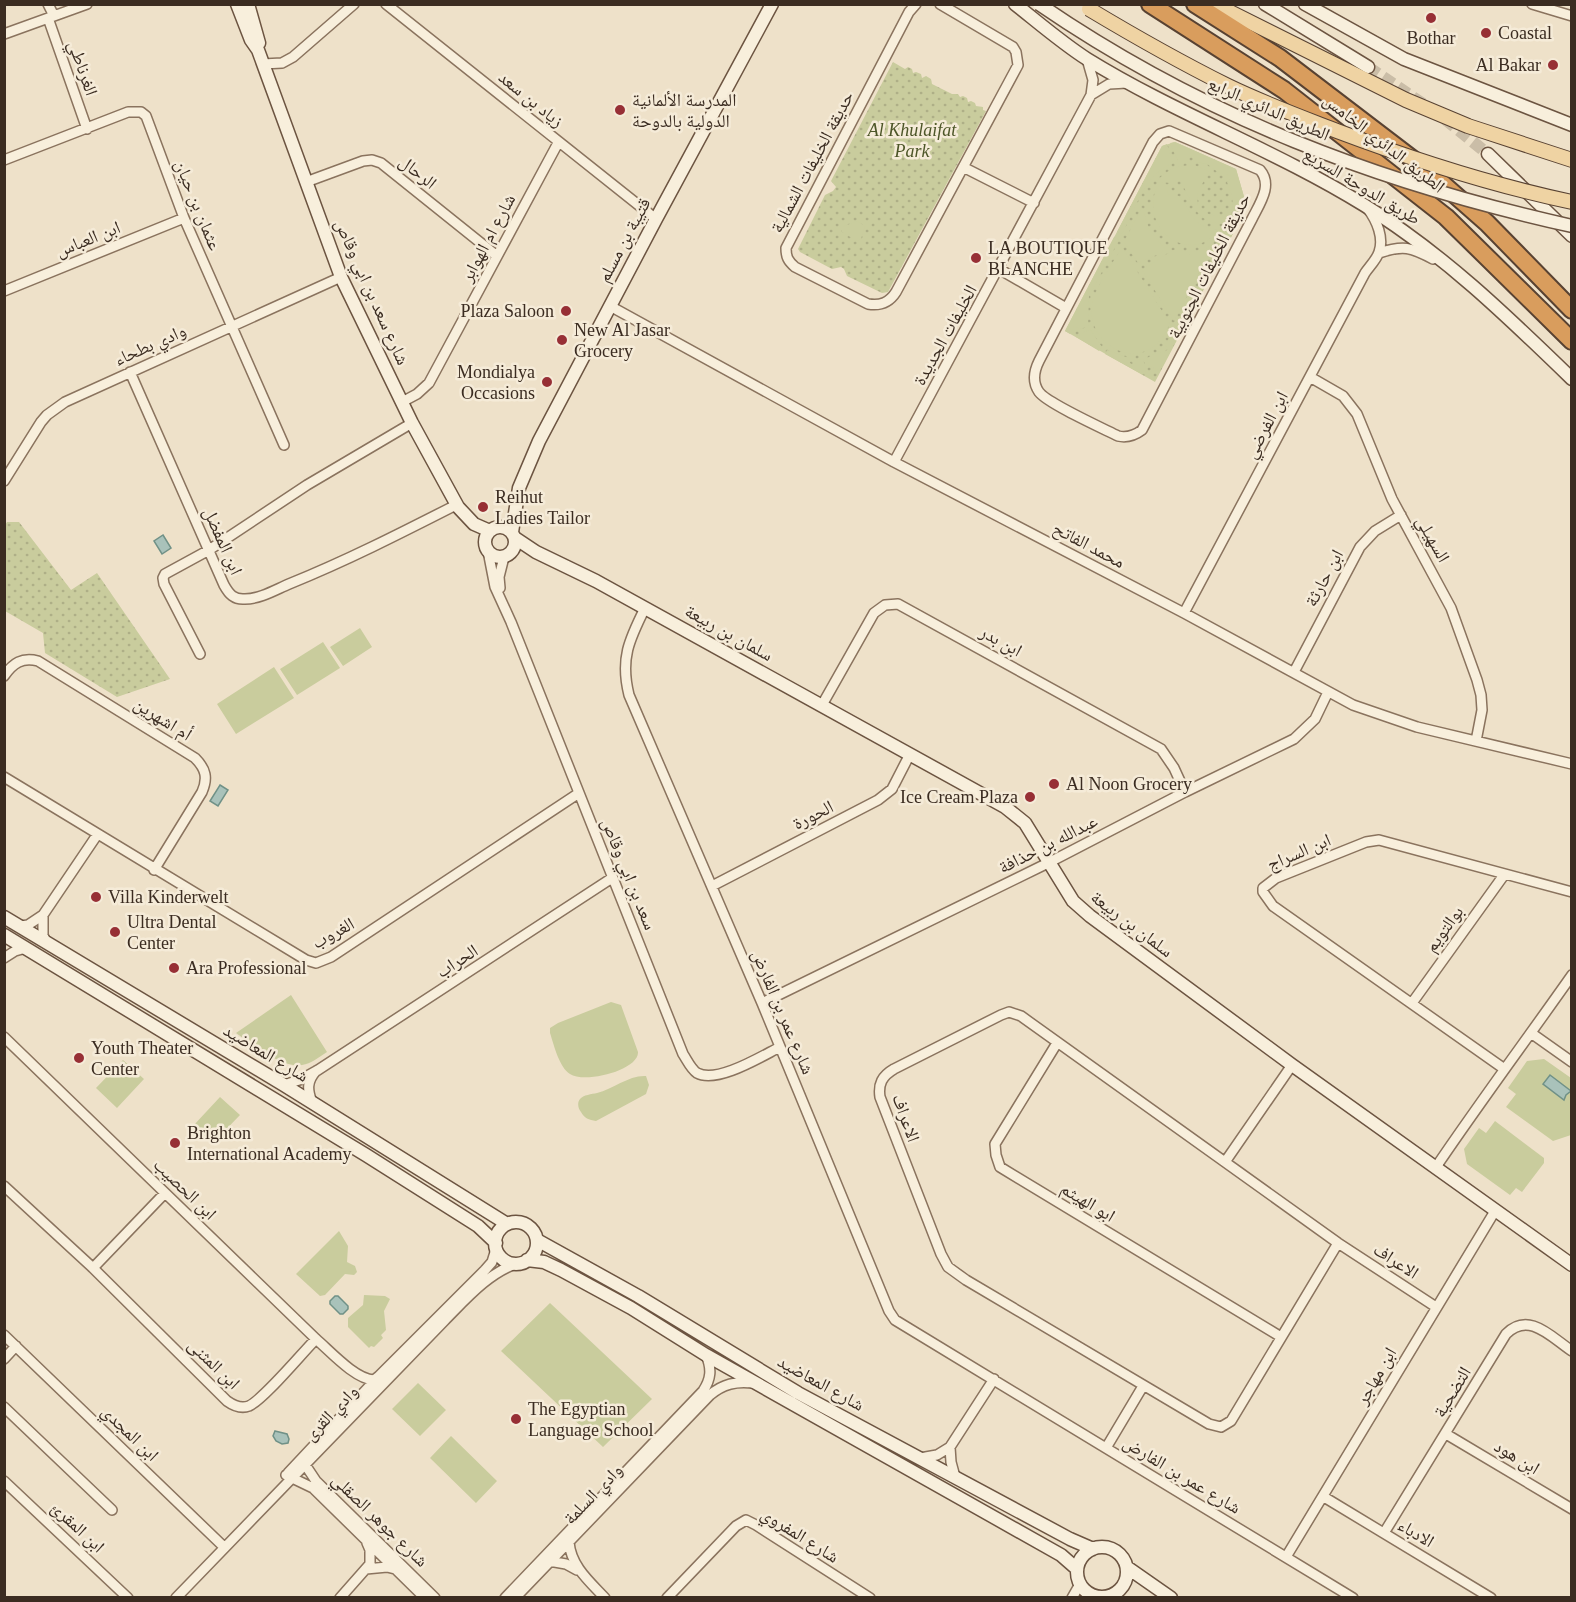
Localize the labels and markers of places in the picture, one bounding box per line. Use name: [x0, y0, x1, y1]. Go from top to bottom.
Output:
marker: Bothar: [1424, 11, 1438, 25]
place label: Coastal: [1498, 23, 1552, 43]
marker: Coastal: [1479, 26, 1493, 40]
place label: Bothar: [1407, 28, 1456, 48]
place label: Al Bakar: [1476, 55, 1541, 75]
marker: Al Bakar: [1546, 58, 1560, 72]
place label: المدرسة الألمانية الدولية بالدوحة: [632, 90, 736, 132]
marker: المدرسة الألمانية الدولية بالدوحة: [613, 103, 627, 117]
place label: LA BOUTIQUE BLANCHE: [988, 238, 1108, 279]
marker: LA BOUTIQUE BLANCHE: [969, 251, 983, 265]
place label: Plaza Saloon: [461, 301, 554, 321]
marker: Plaza Saloon: [559, 304, 573, 318]
place label: New Al Jasar Grocery: [574, 320, 670, 361]
marker: New Al Jasar Grocery: [555, 333, 569, 347]
place label: Mondialya Occasions: [457, 362, 535, 403]
marker: Mondialya Occasions: [540, 375, 554, 389]
place label: Reihut Ladies Tailor: [495, 487, 590, 528]
marker: Reihut Ladies Tailor: [476, 500, 490, 514]
place label: Al Noon Grocery: [1066, 774, 1192, 794]
marker: Al Noon Grocery: [1047, 777, 1061, 791]
place label: Ice Cream Plaza: [900, 787, 1018, 807]
marker: Ice Cream Plaza: [1023, 790, 1037, 804]
place label: Villa Kinderwelt: [108, 887, 228, 907]
marker: Villa Kinderwelt: [89, 890, 103, 904]
place label: Ultra Dental Center: [127, 912, 216, 953]
marker: Ultra Dental Center: [108, 925, 122, 939]
place label: Ara Professional: [186, 958, 306, 978]
marker: Ara Professional: [167, 961, 181, 975]
place label: Youth Theater Center: [91, 1038, 193, 1079]
marker: Youth Theater Center: [72, 1051, 86, 1065]
place label: Brighton International Academy: [187, 1123, 351, 1164]
marker: Brighton International Academy: [168, 1136, 182, 1150]
place label: The Egyptian Language School: [528, 1399, 653, 1440]
marker: The Egyptian Language School: [509, 1412, 523, 1426]

